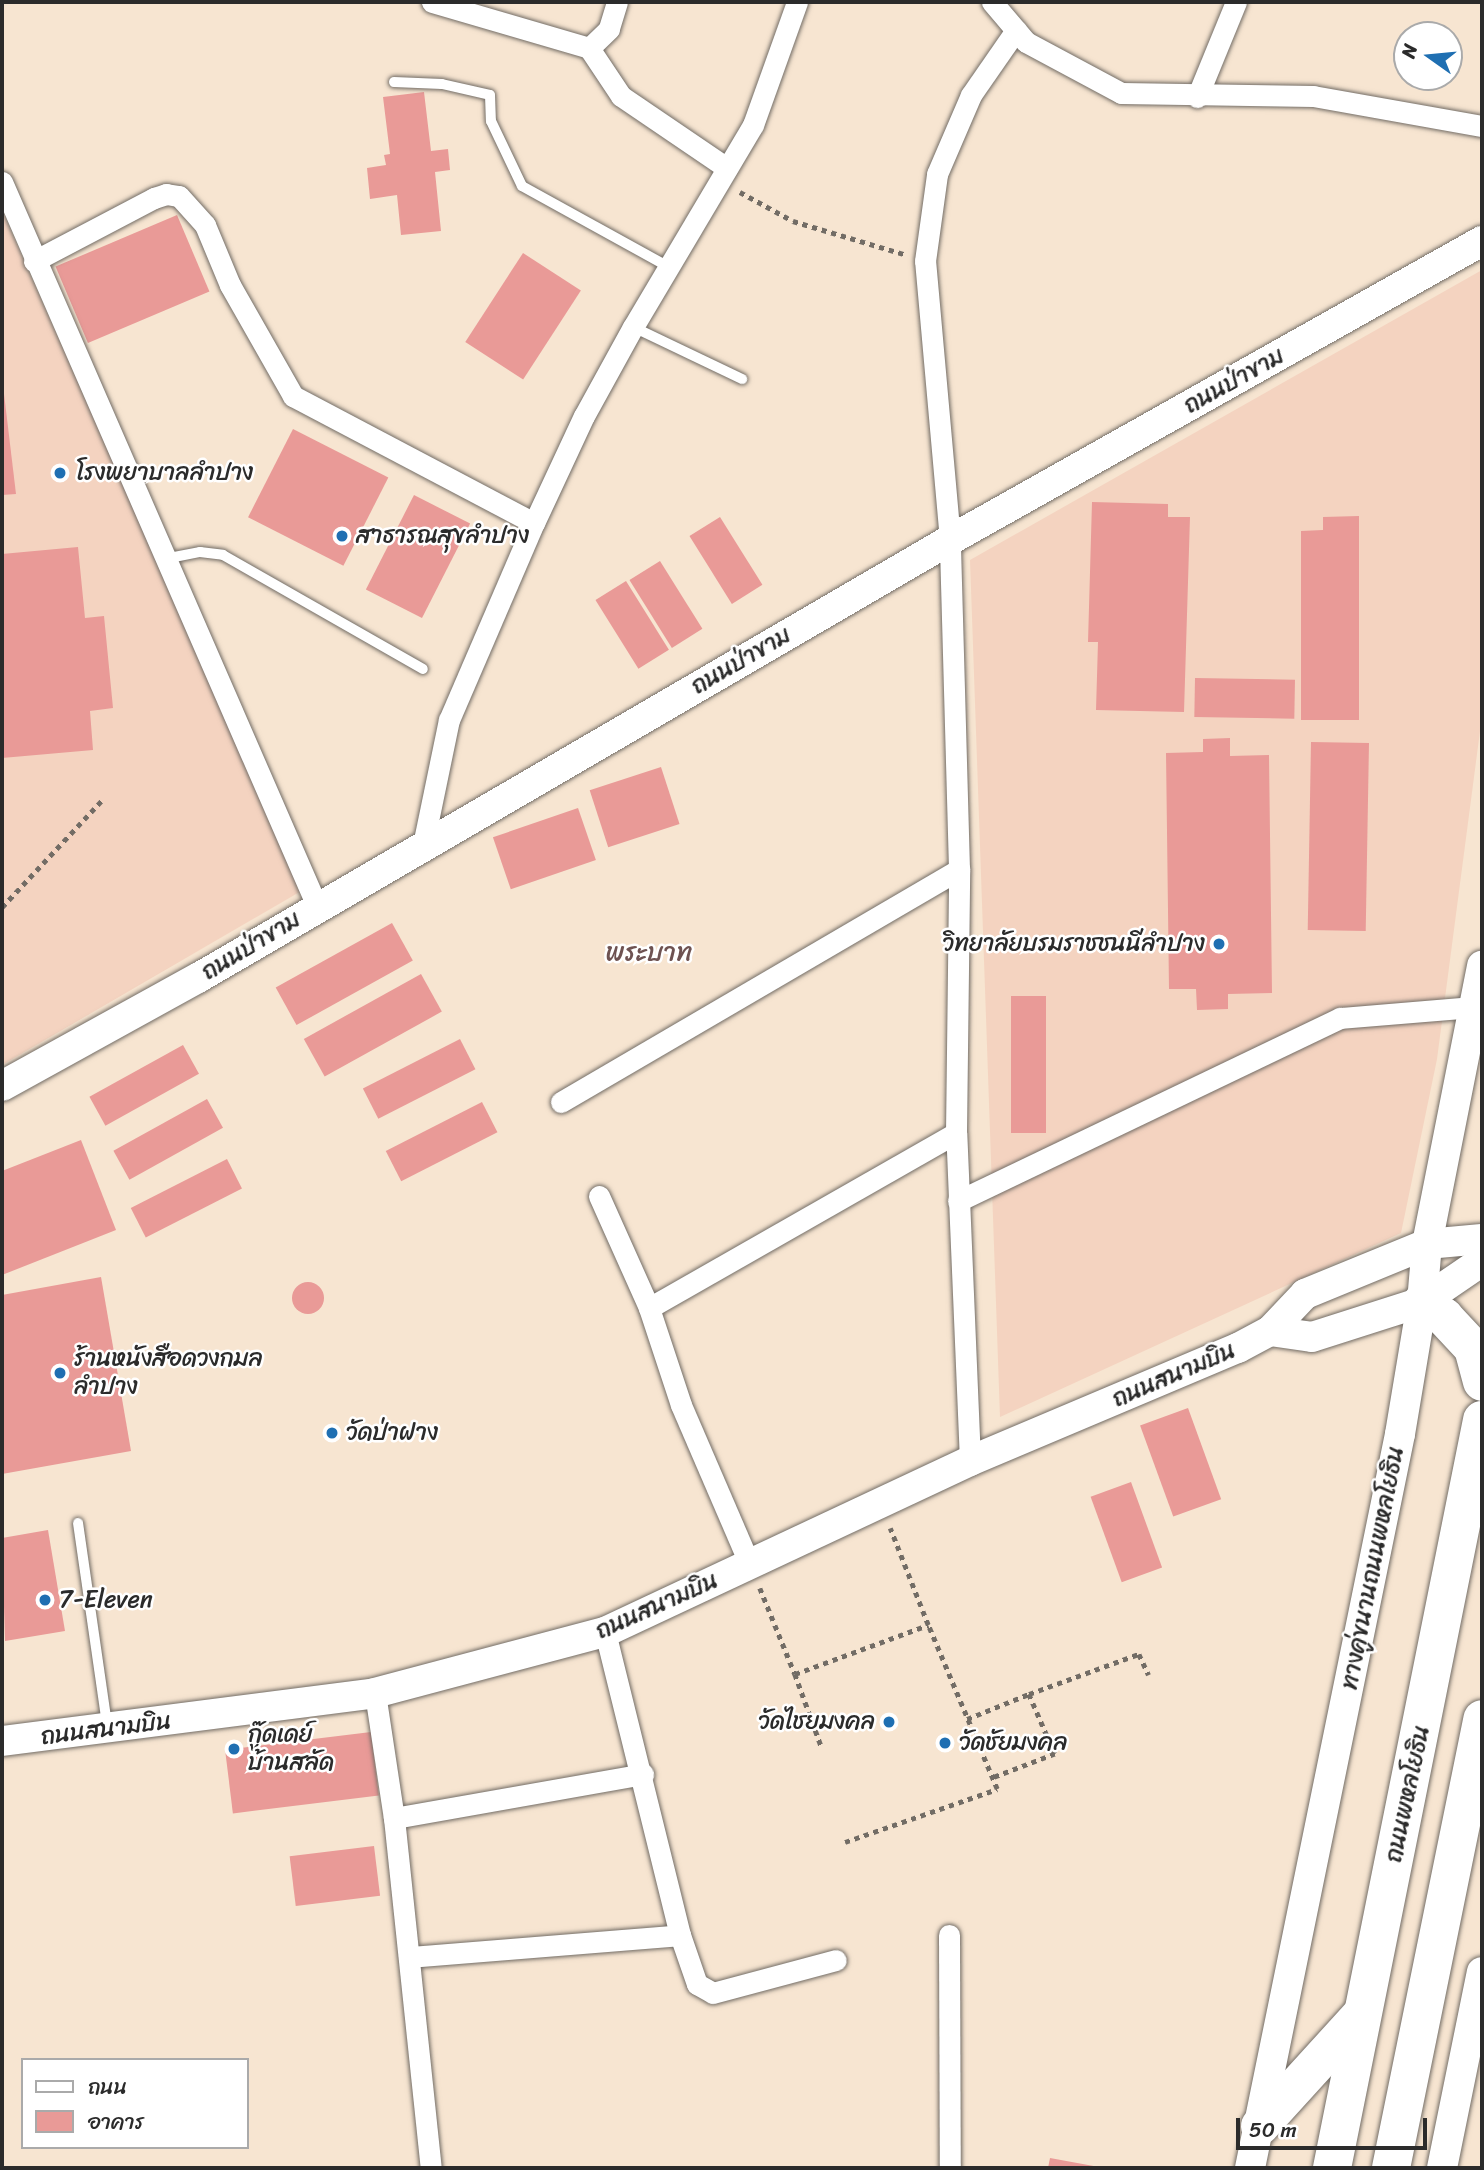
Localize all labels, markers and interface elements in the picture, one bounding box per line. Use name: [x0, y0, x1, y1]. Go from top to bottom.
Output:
north arrow: [1393, 21, 1463, 91]
text: N: [1392, 40, 1427, 62]
street label: ถนนป่าขาม: [1179, 342, 1289, 420]
place label: โรงพยาบาลลำปาง: [76, 459, 253, 487]
marker: โรงพยาบาลลำปาง: [50, 463, 70, 483]
place label: สาธารณสุขลำปาง: [356, 522, 529, 550]
marker: สาธารณสุขลำปาง: [334, 528, 350, 544]
street label: ถนนป่าขาม: [686, 621, 796, 701]
street label: ถนนป่าขาม: [196, 905, 306, 987]
place label: วิทยาลัยบรมราชชนนีลำปาง: [942, 930, 1205, 958]
marker: วิทยาลัยบรมราชชนนีลำปาง: [1211, 936, 1227, 952]
district label: พระบาท: [606, 937, 692, 969]
street label: ถนนสนามบิน: [1108, 1336, 1240, 1414]
place label: ร้านหนังสือดวงกมล ลำปาง: [74, 1345, 263, 1401]
marker: ร้านหนังสือดวงกมล ลำปาง: [52, 1365, 68, 1381]
place label: วัดป่าฝาง: [346, 1419, 438, 1447]
marker: วัดป่าฝาง: [324, 1425, 340, 1441]
street label: ทางคู่ขนานถนนพหลโยธิน: [1335, 1444, 1411, 1692]
street label: ถนนสนามบิน: [591, 1566, 723, 1646]
place label: 7-Eleven: [59, 1586, 153, 1614]
marker: 7-Eleven: [37, 1592, 53, 1608]
street label: ถนนสนามบิน: [39, 1707, 173, 1751]
place label: วัดไชยมงคล: [758, 1708, 875, 1736]
marker: วัดไชยมงคล: [881, 1714, 897, 1730]
place label: กู๊ดเดย์ บ้านสลัด: [248, 1721, 334, 1777]
street label: ถนนพหลโยธิน: [1379, 1723, 1437, 1865]
place label: วัดชัยมงคล: [959, 1729, 1068, 1757]
marker: วัดชัยมงคล: [937, 1735, 953, 1751]
marker: กู๊ดเดย์ บ้านสลัด: [226, 1741, 242, 1757]
legend: [21, 2058, 248, 2149]
text: ถนน: [88, 2068, 127, 2106]
text: อาคาร: [88, 2103, 144, 2141]
scale bar: [1239, 2104, 1430, 2148]
text: 50 m: [1249, 2111, 1297, 2149]

